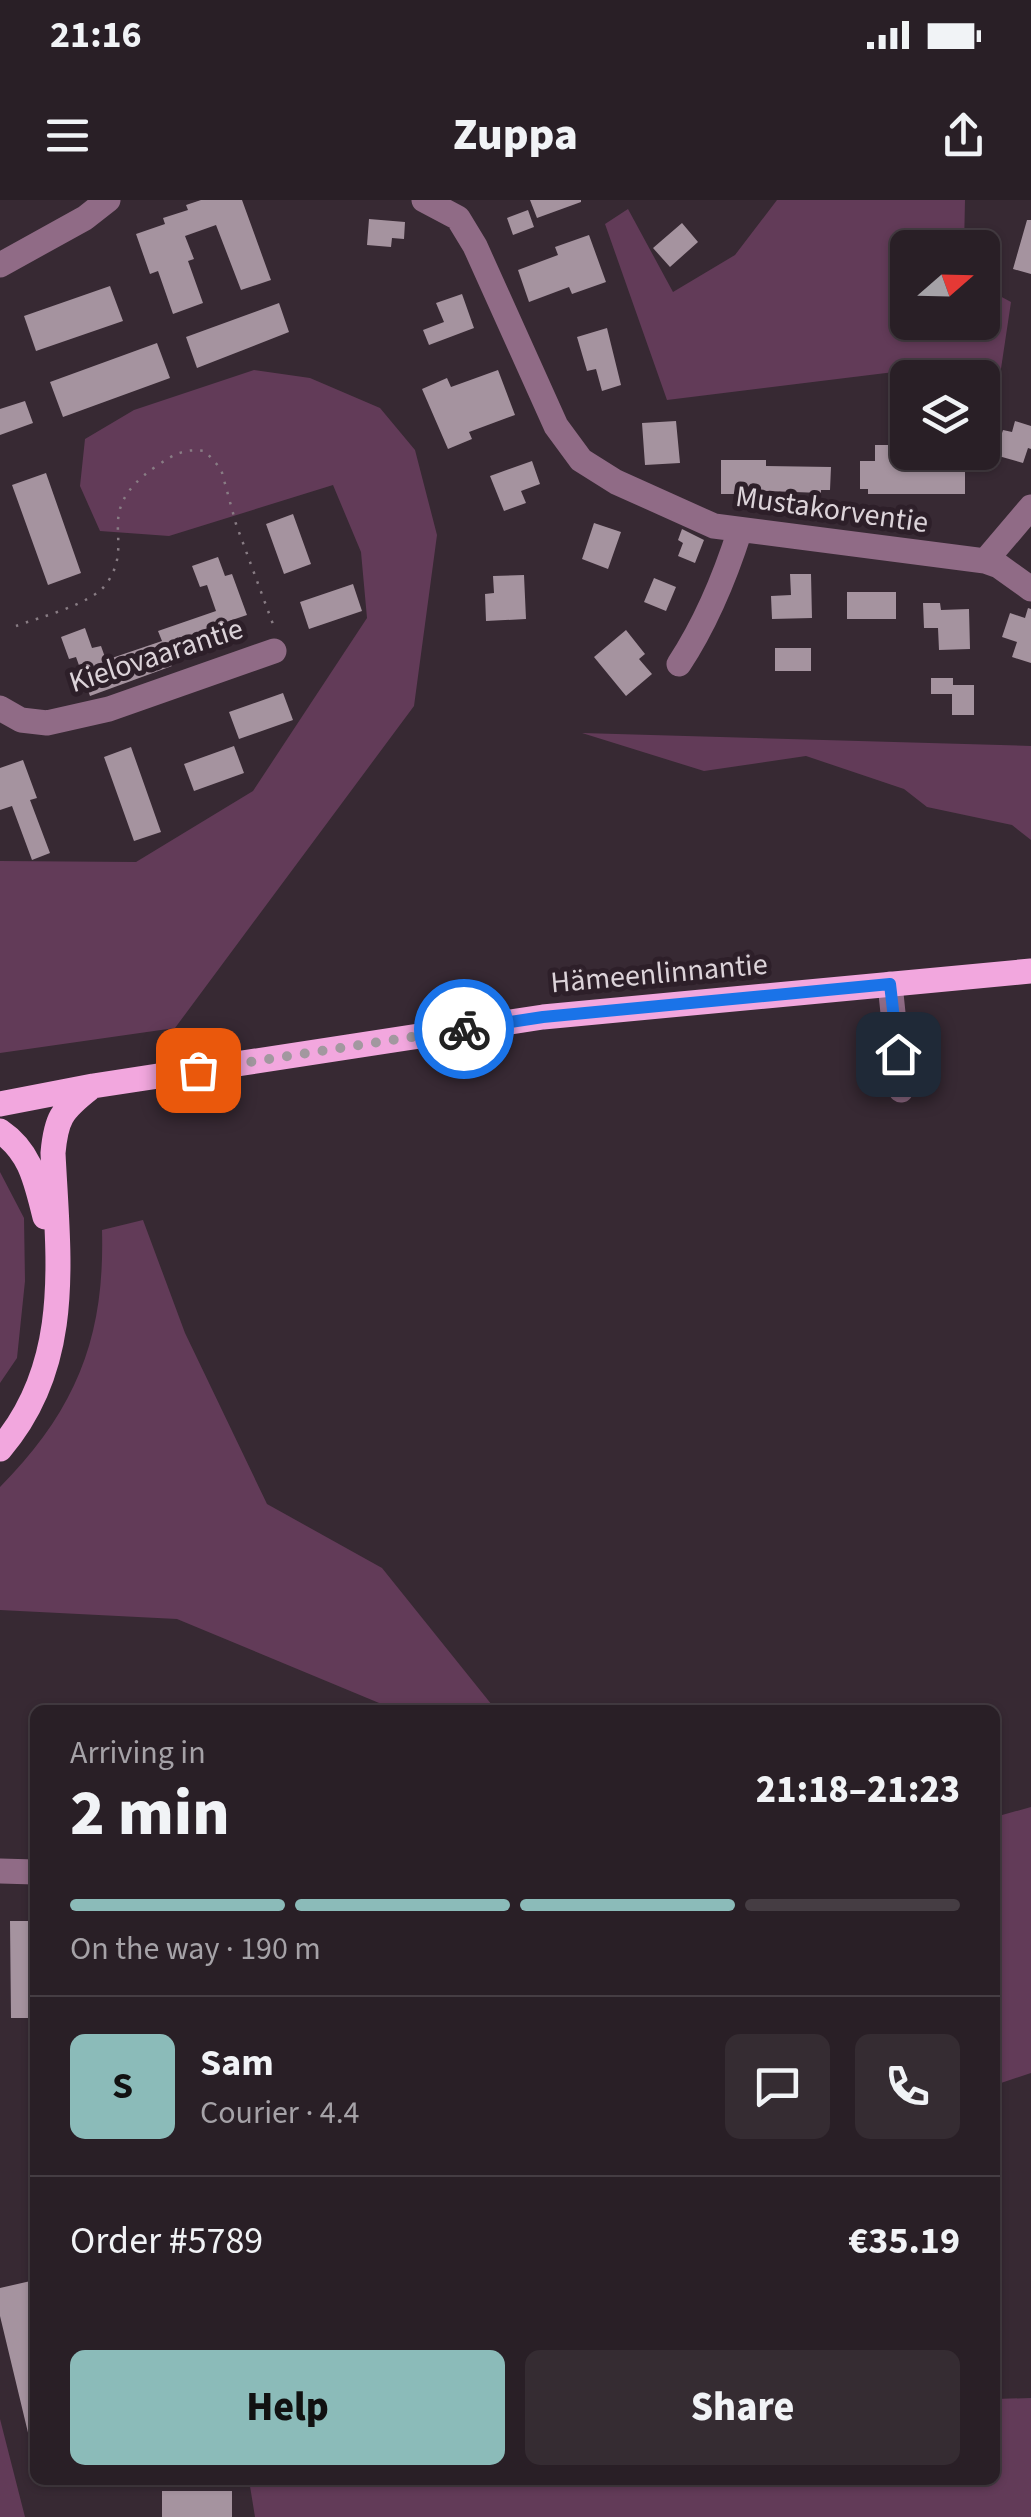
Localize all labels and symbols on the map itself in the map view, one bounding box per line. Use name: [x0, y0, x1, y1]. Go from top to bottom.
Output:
north arrow: [890, 230, 1000, 340]
street label: Mustakorventie: [733, 475, 931, 544]
street label: Kielovaarantie: [64, 607, 249, 704]
street label: Hämeenlinnantie: [549, 943, 769, 1004]
courier: [414, 979, 514, 1079]
pin: [856, 1012, 941, 1097]
pin: [156, 1028, 241, 1113]

